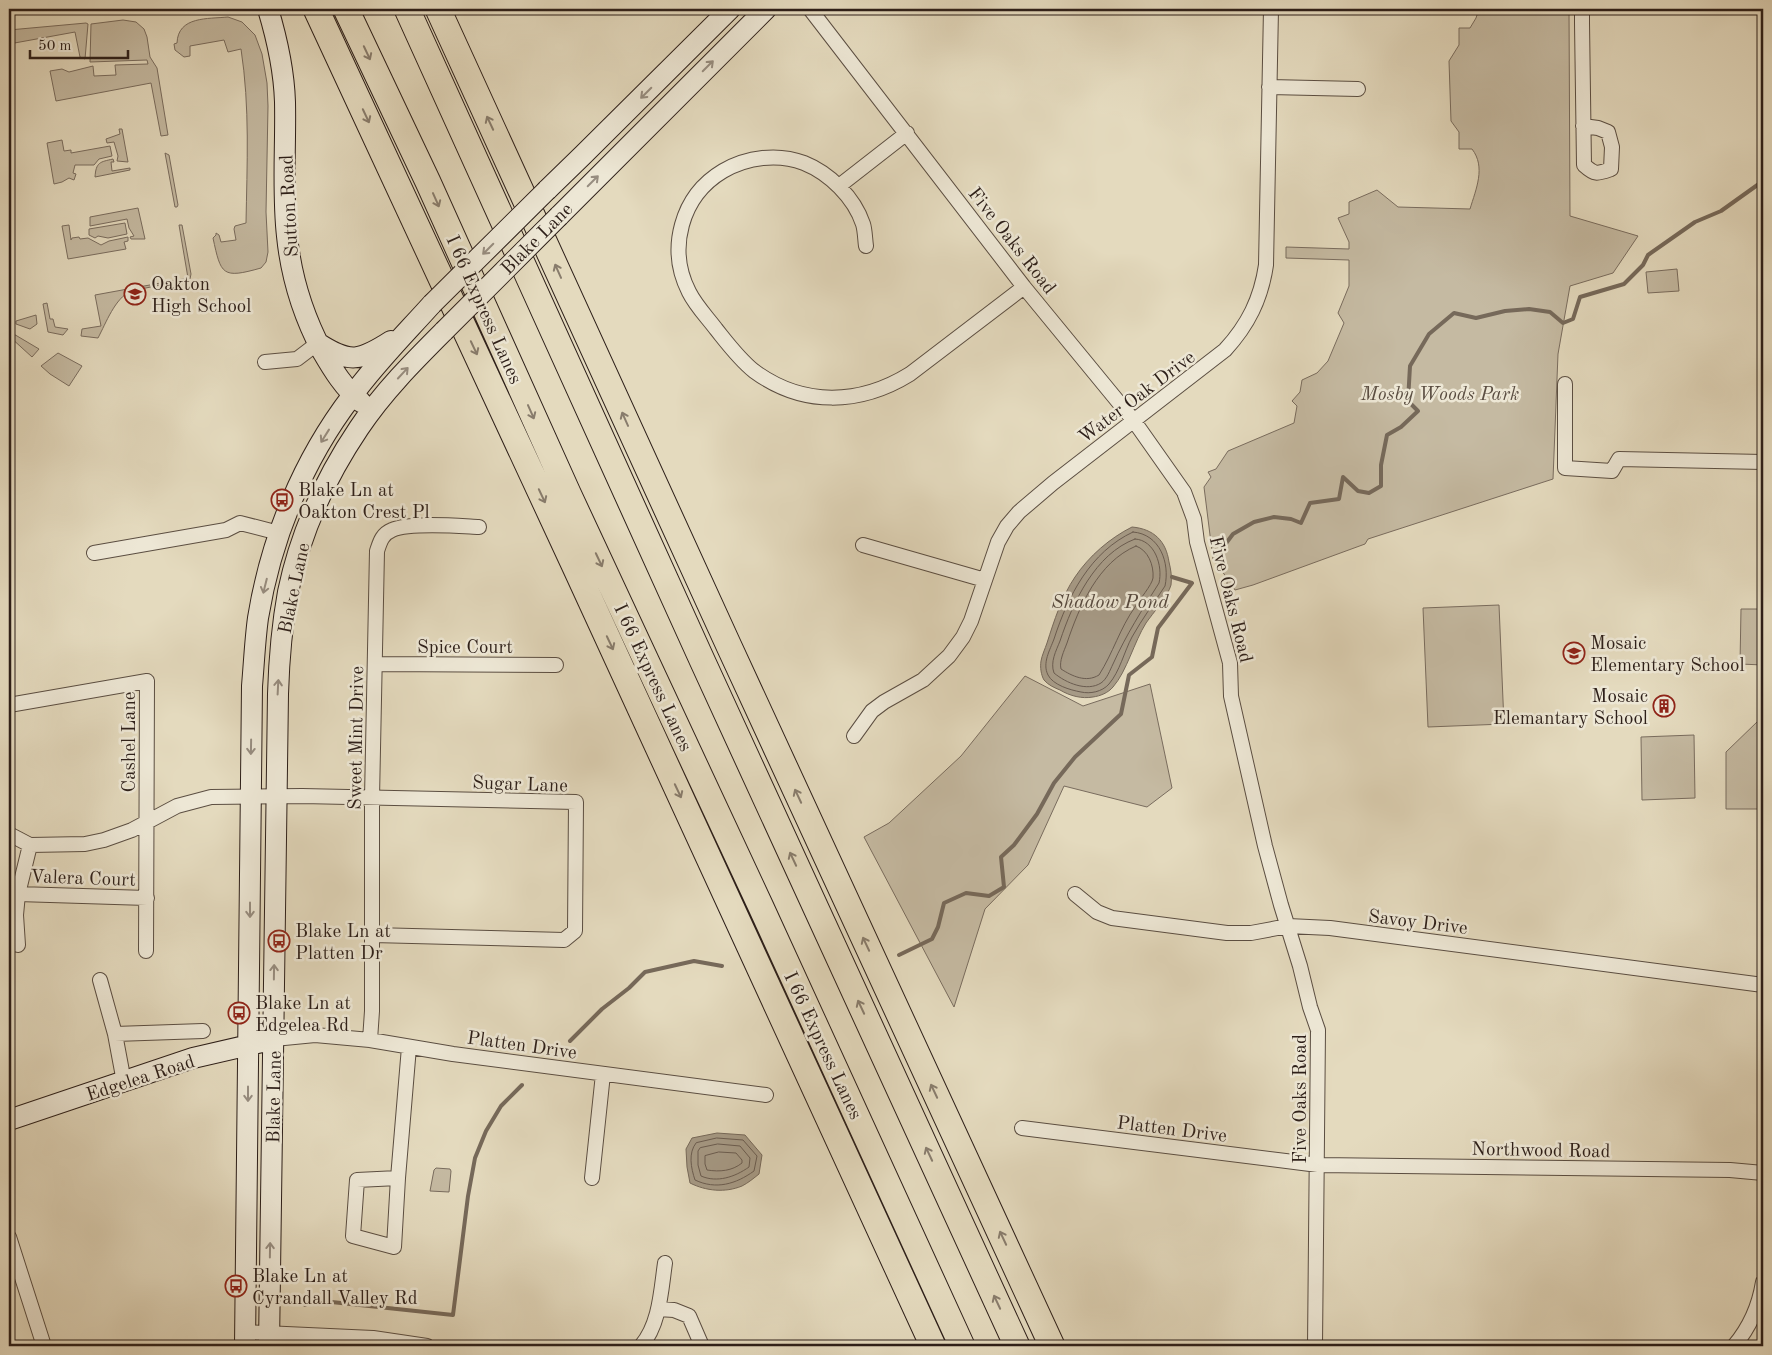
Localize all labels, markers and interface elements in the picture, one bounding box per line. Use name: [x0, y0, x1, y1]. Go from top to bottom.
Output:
scale bar: [30, 28, 128, 60]
text: 50 m: [38, 39, 72, 54]
one-way arrow: [362, 45, 372, 60]
one-way arrow: [702, 60, 714, 73]
one-way arrow: [640, 87, 652, 99]
one-way arrow: [362, 108, 371, 123]
one-way arrow: [485, 116, 495, 131]
street label: Sutton Road: [278, 154, 303, 258]
one-way arrow: [587, 175, 599, 188]
street label: Five Oaks Road: [964, 185, 1058, 299]
one-way arrow: [432, 192, 441, 207]
street label: Blake Lane: [498, 200, 577, 279]
street label: I 66 Express Lanes: [441, 233, 524, 387]
one-way arrow: [482, 242, 494, 254]
one-way arrow: [552, 264, 562, 279]
place label: Oakton High School: [151, 276, 251, 317]
school or university icon: Oakton High School: [123, 282, 147, 306]
one-way arrow: [470, 340, 480, 355]
street label: Water Oak Drive: [1076, 348, 1199, 448]
one-way arrow: [397, 367, 409, 380]
park label: Mosby Woods Park: [1360, 386, 1519, 405]
one-way arrow: [527, 404, 537, 419]
one-way arrow: [620, 412, 629, 427]
one-way arrow: [320, 428, 330, 442]
place label: Blake Ln at Oakton Crest Pl: [298, 482, 430, 523]
bus stop icon: Blake Ln at Oakton Crest Pl: [270, 488, 294, 512]
one-way arrow: [538, 488, 548, 503]
street label: Five Oaks Road: [1205, 534, 1254, 665]
street label: Blake Lane: [277, 541, 314, 636]
one-way arrow: [595, 552, 604, 567]
one-way arrow: [260, 577, 269, 593]
water label: Shadow Pond: [1051, 593, 1169, 613]
street label: I 66 Express Lanes: [609, 601, 694, 755]
one-way arrow: [606, 635, 616, 650]
place label: Mosaic Elementary School: [1590, 635, 1745, 676]
street label: Spice Court: [417, 639, 513, 658]
school or university icon: Mosaic Elementary School: [1562, 641, 1586, 665]
street label: Sweet Mint Drive: [347, 666, 368, 810]
one-way arrow: [273, 680, 282, 696]
place label: Mosaic Elemantary School: [1493, 688, 1648, 729]
street label: Cashel Lane: [121, 691, 140, 793]
building icon: Mosaic Elemantary School: [1652, 694, 1676, 718]
one-way arrow: [247, 739, 256, 755]
street label: Sugar Lane: [472, 774, 568, 797]
one-way arrow: [673, 783, 683, 798]
one-way arrow: [792, 789, 802, 804]
one-way arrow: [788, 852, 798, 867]
street label: Valera Court: [30, 868, 136, 891]
one-way arrow: [245, 901, 255, 917]
street label: Savoy Drive: [1367, 908, 1469, 939]
place label: Blake Ln at Platten Dr: [295, 923, 391, 964]
bus stop icon: Blake Ln at Platten Dr: [267, 929, 291, 953]
one-way arrow: [860, 937, 870, 952]
one-way arrow: [269, 965, 279, 981]
street label: I 66 Express Lanes: [779, 969, 864, 1123]
place label: Blake Ln at Edgelea Rd: [255, 995, 351, 1036]
one-way arrow: [856, 1000, 865, 1015]
bus stop icon: Blake Ln at Edgelea Rd: [227, 1001, 251, 1025]
street label: Platten Drive: [466, 1029, 578, 1064]
street label: Five Oaks Road: [1292, 1034, 1311, 1164]
street label: Blake Lane: [265, 1051, 286, 1144]
street label: Edgelea Road: [84, 1053, 197, 1106]
one-way arrow: [929, 1084, 939, 1099]
one-way arrow: [243, 1086, 253, 1102]
street label: Platten Drive: [1116, 1114, 1228, 1147]
street label: Northwood Road: [1471, 1141, 1611, 1162]
one-way arrow: [923, 1147, 933, 1162]
one-way arrow: [997, 1231, 1007, 1246]
one-way arrow: [265, 1242, 275, 1258]
place label: Blake Ln at Cyrandall Valley Rd: [252, 1268, 418, 1309]
bus stop icon: Blake Ln at Cyrandall Valley Rd: [224, 1274, 248, 1298]
one-way arrow: [991, 1295, 1001, 1310]

